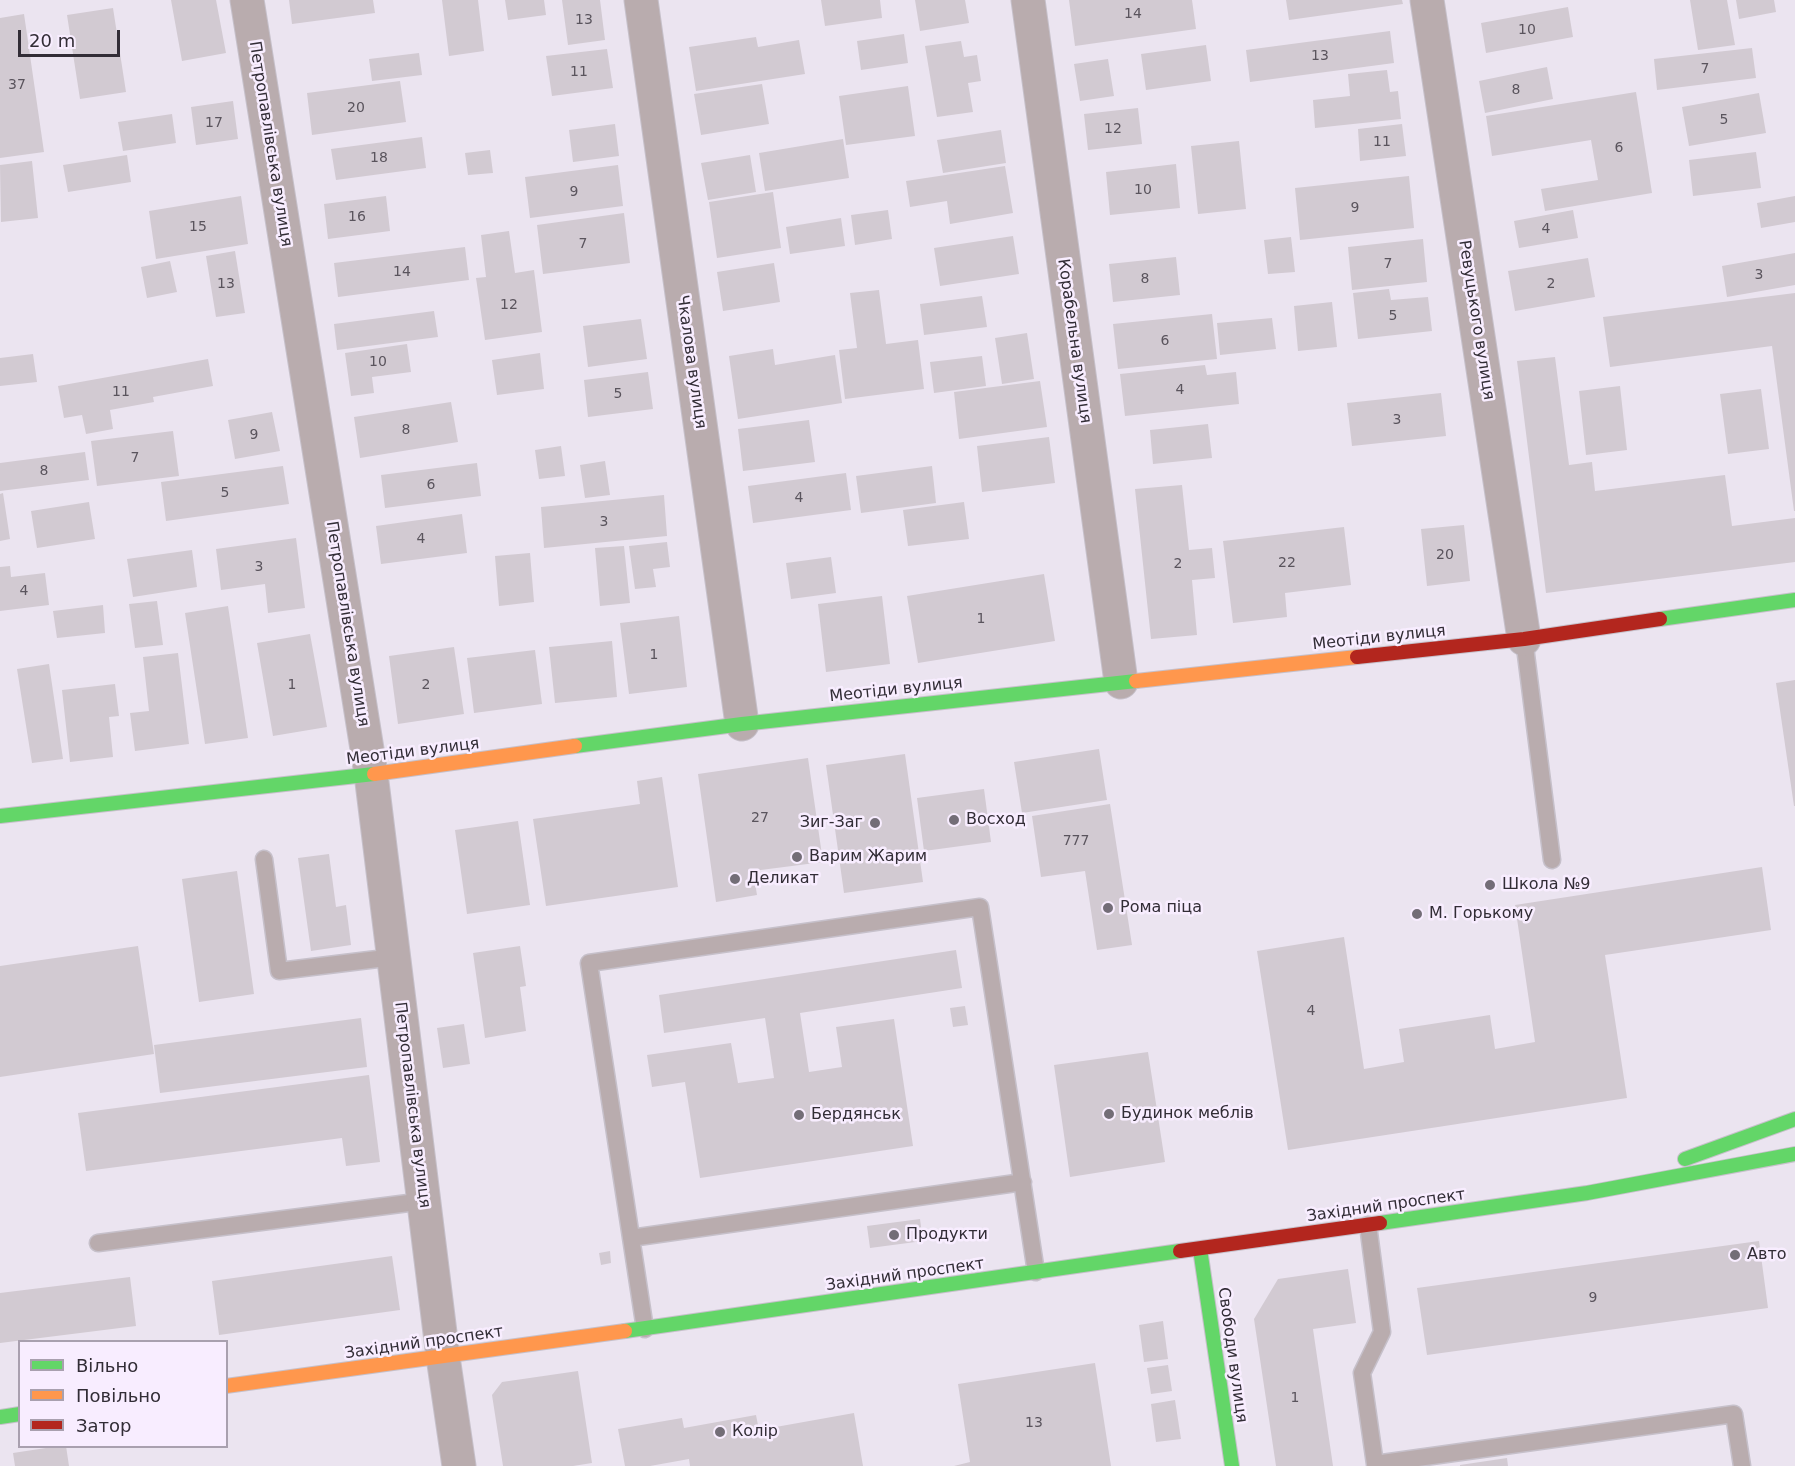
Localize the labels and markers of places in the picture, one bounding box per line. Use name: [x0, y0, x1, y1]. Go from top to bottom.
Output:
place label: Восход: [966, 810, 1026, 830]
place label: Зиг-Заг: [800, 813, 863, 833]
marker: Восход: [947, 813, 961, 827]
marker: Зиг-Заг: [868, 816, 882, 830]
place label: Варим Жарим: [809, 847, 927, 867]
marker: Варим Жарим: [790, 850, 804, 864]
place label: Деликат: [747, 869, 819, 889]
marker: Деликат: [728, 872, 742, 886]
place label: Школа №9: [1502, 875, 1591, 895]
marker: Школа №9: [1483, 878, 1497, 892]
place label: Рома піца: [1120, 898, 1202, 918]
marker: Рома піца: [1101, 901, 1115, 915]
place label: М. Горькому: [1429, 904, 1533, 924]
marker: М. Горькому: [1410, 907, 1424, 921]
place label: Будинок меблів: [1121, 1104, 1254, 1124]
place label: Бердянськ: [811, 1105, 901, 1125]
marker: Будинок меблів: [1102, 1107, 1116, 1121]
marker: Бердянськ: [792, 1108, 806, 1122]
place label: Продукти: [906, 1225, 988, 1245]
marker: Продукти: [887, 1228, 901, 1242]
place label: Авто: [1747, 1245, 1786, 1265]
marker: Авто: [1728, 1248, 1742, 1262]
place label: Колір: [732, 1422, 778, 1442]
marker: Колір: [713, 1425, 727, 1439]

